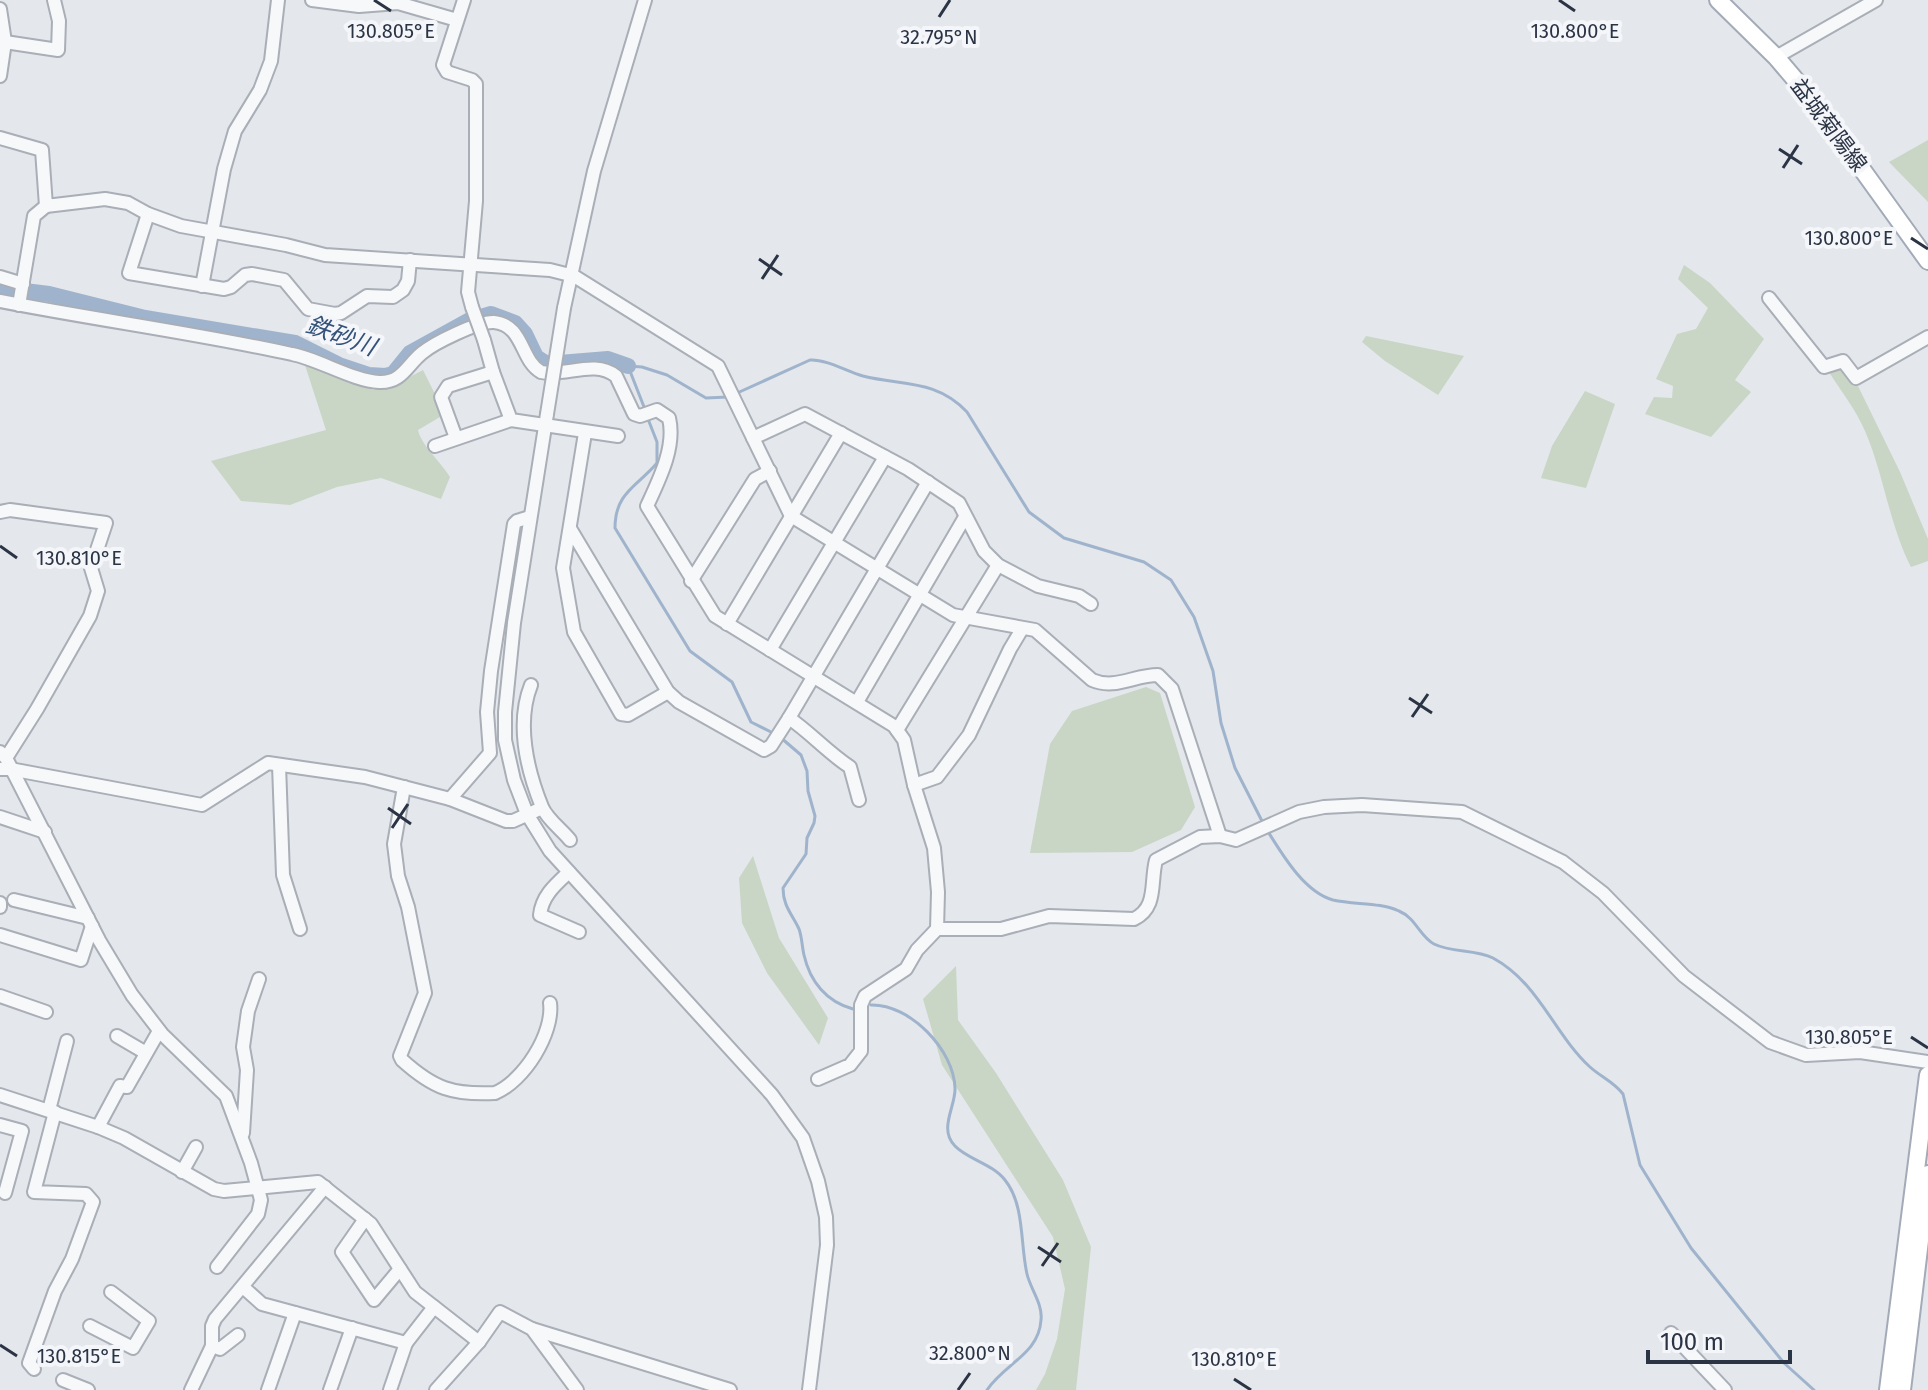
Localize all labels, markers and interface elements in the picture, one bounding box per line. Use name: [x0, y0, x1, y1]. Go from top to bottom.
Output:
text: 130.805°E: [347, 19, 435, 43]
text: 130.800°E: [1530, 19, 1620, 43]
text: 32.795°N: [900, 25, 978, 49]
street label: 益城菊陽線: [1785, 73, 1873, 177]
text: 130.800°E: [1804, 226, 1894, 250]
water label: 鉄砂川: [302, 311, 382, 362]
text: 130.810°E: [36, 546, 122, 570]
text: 130.805°E: [1805, 1025, 1893, 1049]
scale bar: [1648, 1314, 1790, 1364]
text: 100 m: [1660, 1328, 1724, 1356]
text: 32.800°N: [929, 1341, 1011, 1365]
text: 130.815°E: [37, 1344, 121, 1368]
text: 130.810°E: [1191, 1347, 1277, 1371]

